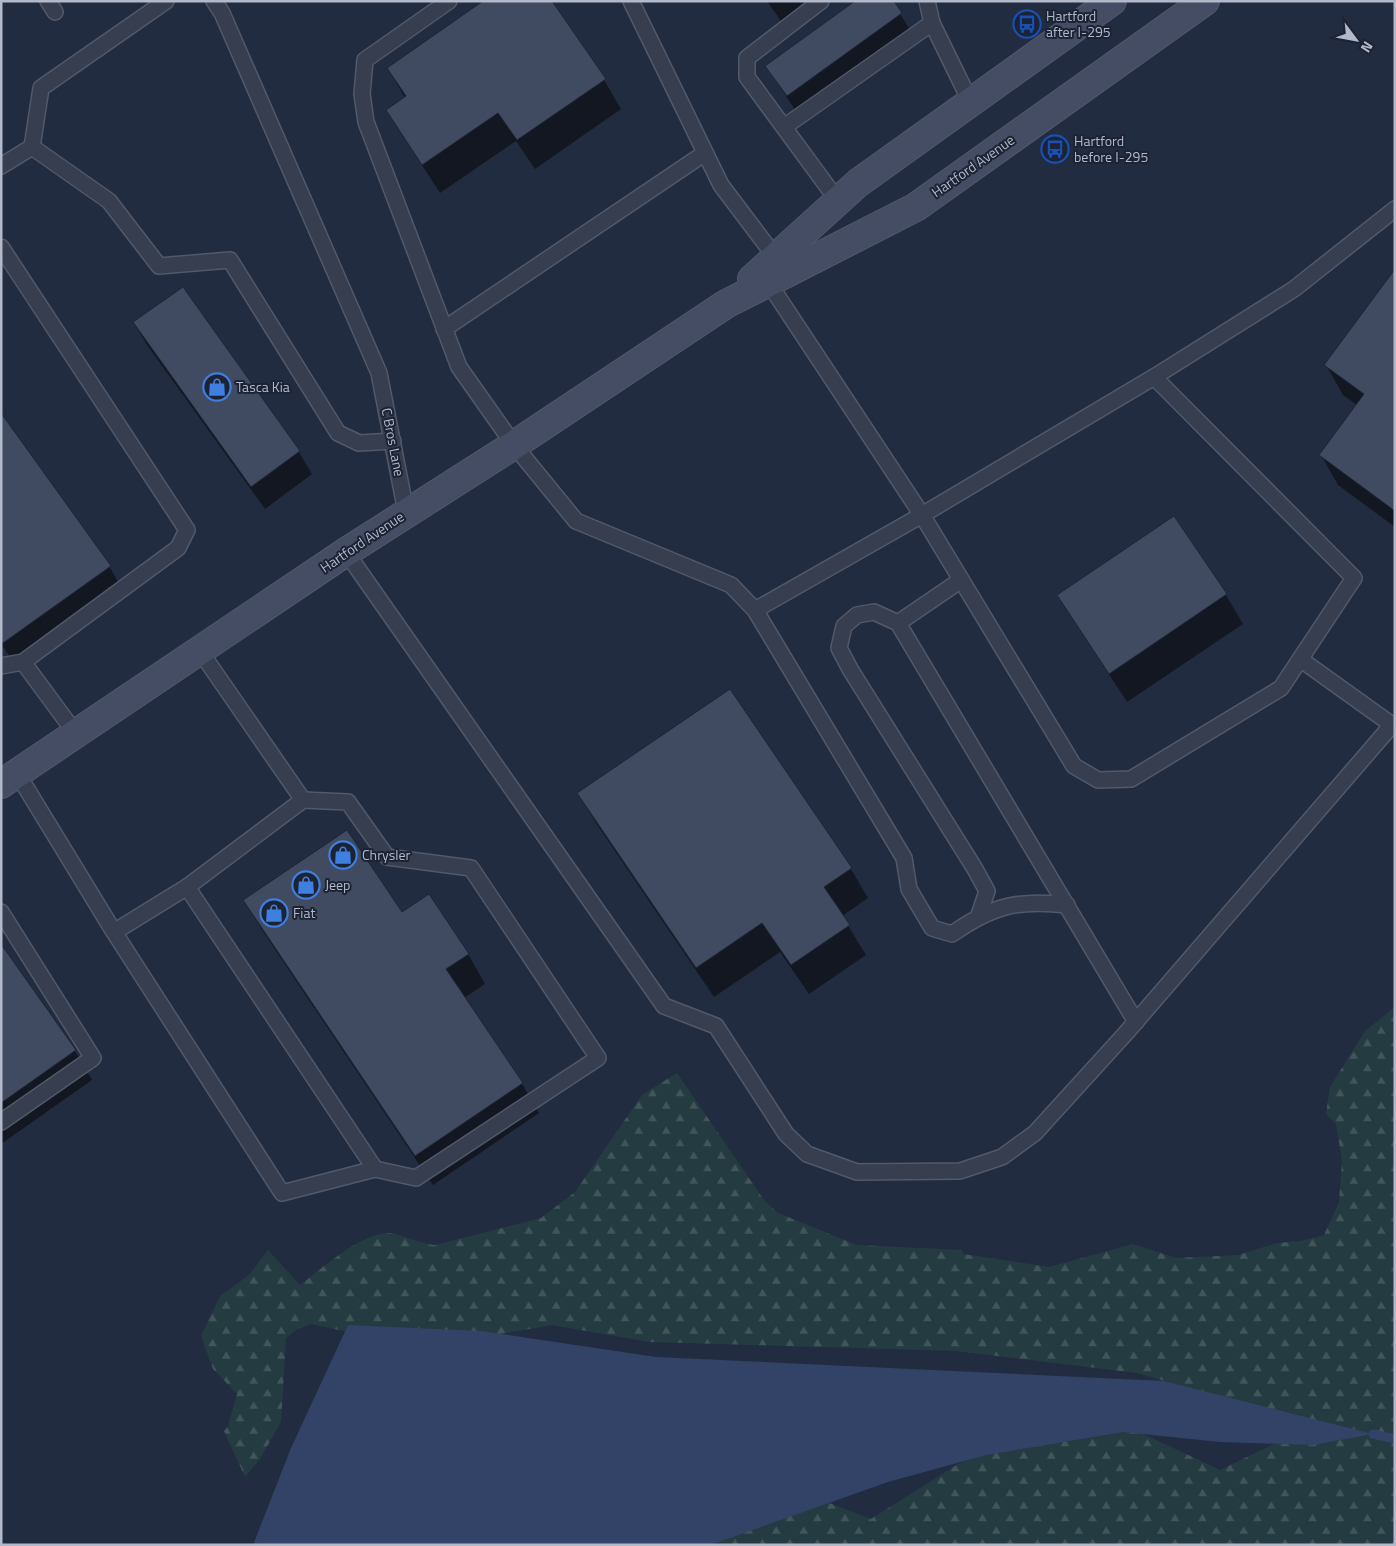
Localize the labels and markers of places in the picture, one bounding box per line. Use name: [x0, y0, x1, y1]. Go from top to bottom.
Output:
place label: Hartford after I-295: [1046, 5, 1111, 42]
bus stop icon: Hartford after I-295: [1012, 9, 1042, 39]
place label: Hartford before I-295: [1074, 130, 1148, 167]
bus stop icon: Hartford before I-295: [1040, 134, 1070, 164]
shop icon: Tasca Kia: [202, 372, 232, 402]
place label: Tasca Kia: [236, 376, 290, 397]
shop icon: Chrysler: [328, 840, 358, 870]
place label: Chrysler: [362, 844, 410, 865]
shop icon: Jeep: [291, 870, 321, 900]
place label: Jeep: [325, 874, 351, 895]
shop icon: Fiat: [259, 898, 289, 928]
place label: Fiat: [293, 902, 315, 923]

